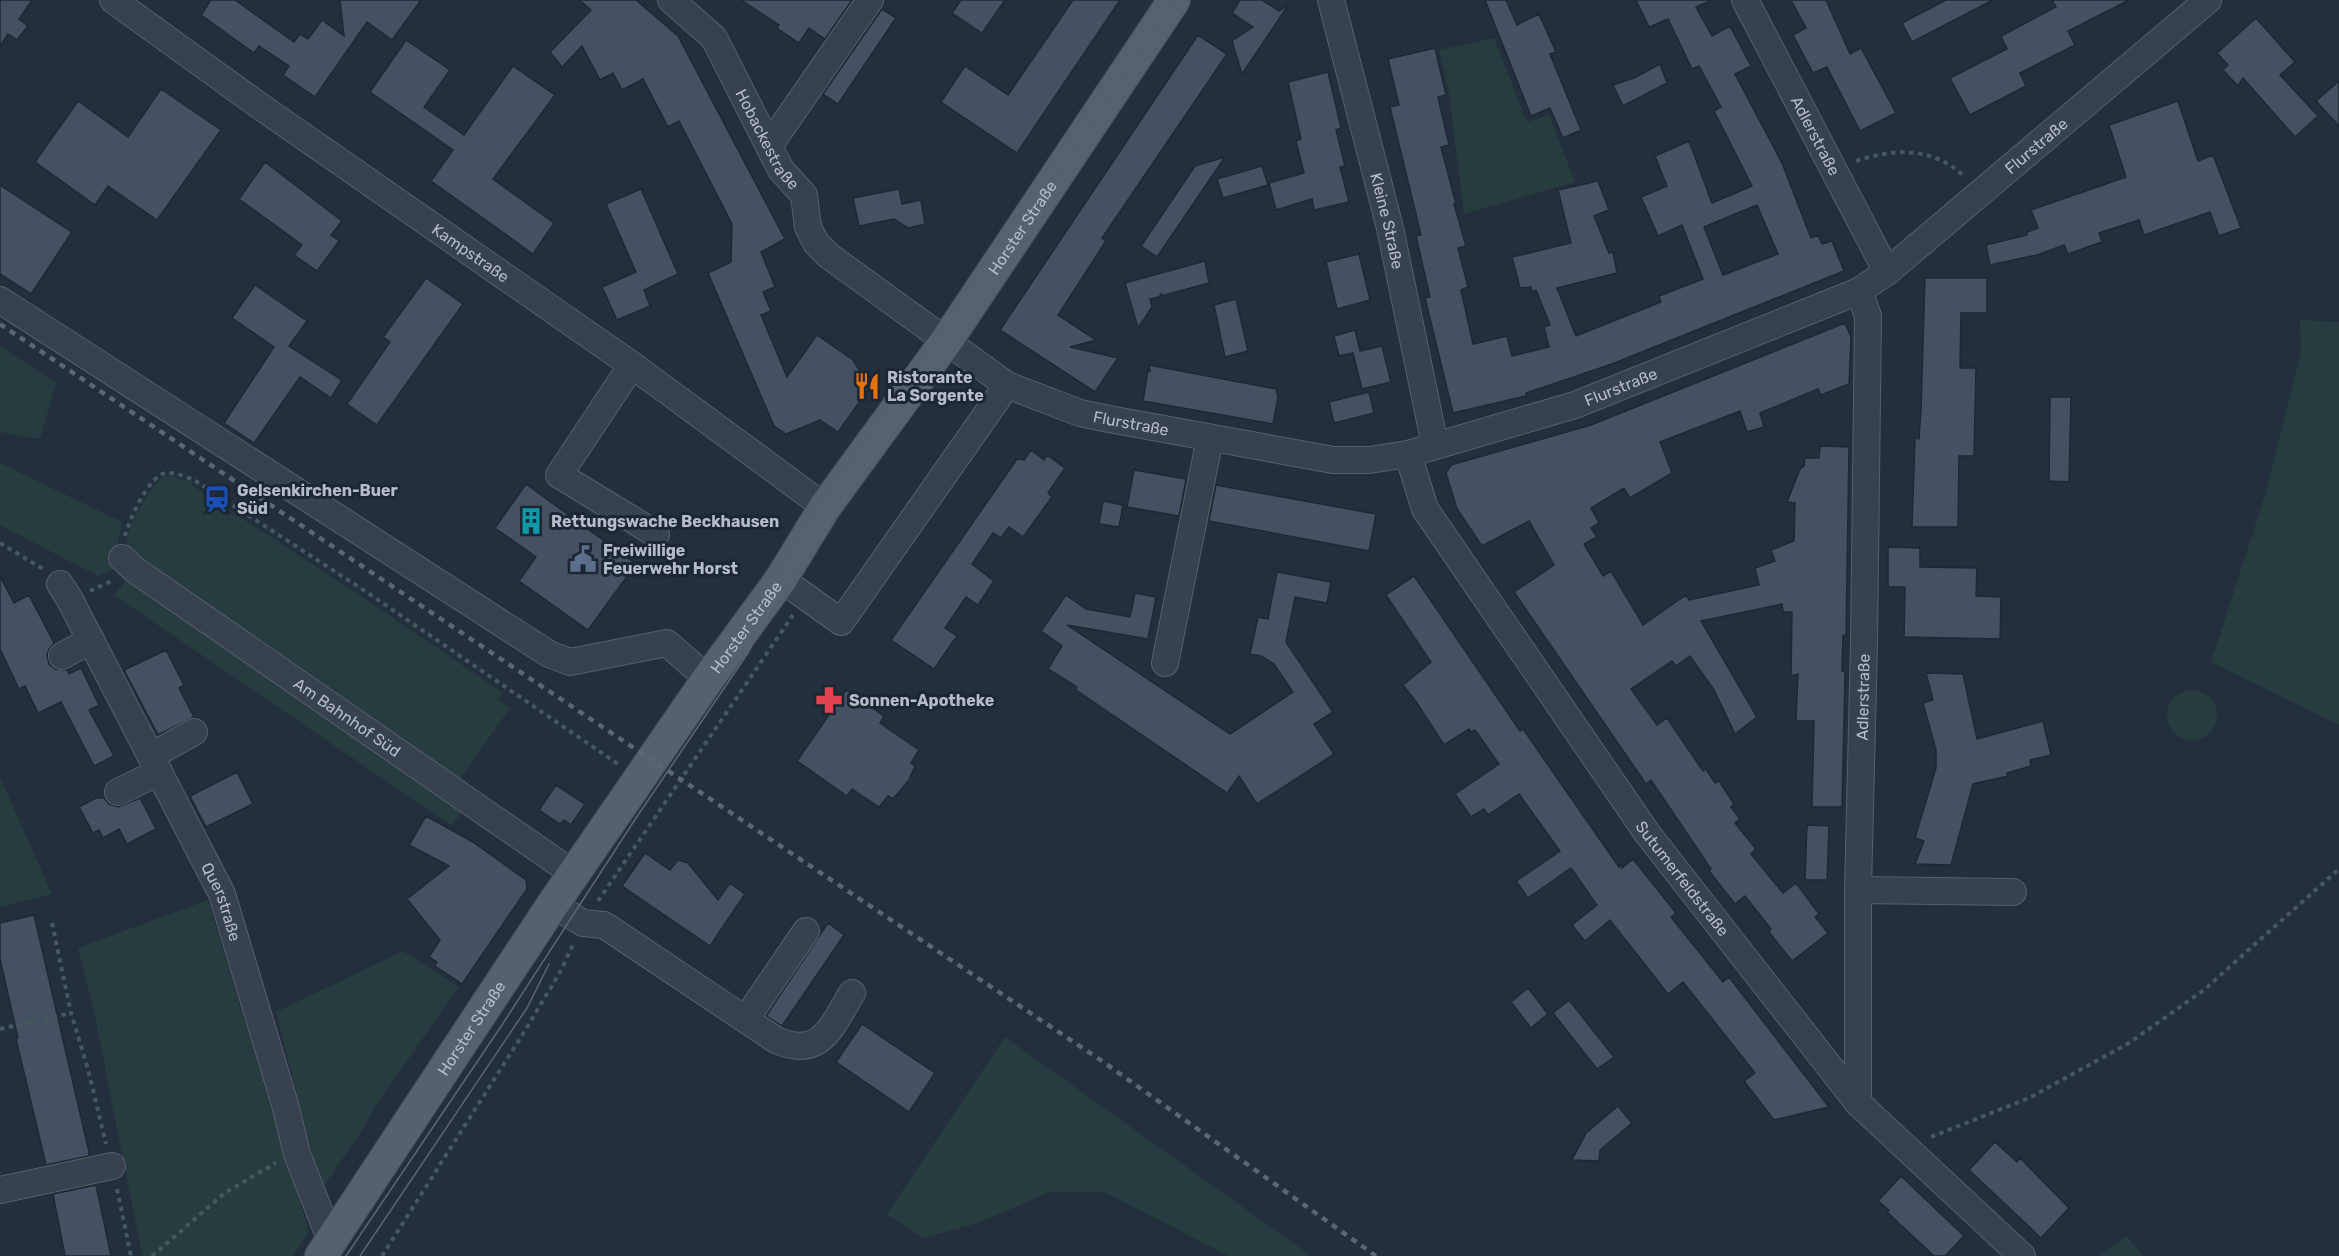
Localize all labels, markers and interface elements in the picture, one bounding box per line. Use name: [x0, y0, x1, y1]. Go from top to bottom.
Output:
street label: Hobackestraße: [732, 86, 803, 193]
street label: Adlerstraße: [1787, 93, 1844, 178]
street label: Flurstraße: [2001, 114, 2071, 178]
street label: Kleine Straße: [1367, 171, 1408, 271]
street label: Horster Straße: [984, 177, 1060, 278]
street label: Kampstraße: [428, 219, 513, 286]
street label: Flurstraße: [1582, 364, 1660, 410]
place label: Ristorante La Sorgente: [887, 368, 984, 405]
restaurant icon: Ristorante La Sorgente: [852, 371, 882, 401]
street label: Flurstraße: [1092, 406, 1171, 439]
place label: Gelsenkirchen-Buer Süd: [237, 481, 399, 518]
station icon: Gelsenkirchen-Buer Süd: [202, 484, 232, 514]
building icon: Rettungswache Beckhausen: [516, 506, 546, 536]
place label: Rettungswache Beckhausen: [551, 512, 779, 531]
place label: Freiwillige Feuerwehr Horst: [603, 541, 738, 578]
public building icon: Freiwillige Feuerwehr Horst: [568, 544, 598, 574]
street label: Horster Straße: [706, 577, 786, 677]
street label: Adlerstraße: [1852, 653, 1873, 741]
street label: Am Bahnhof Süd: [290, 673, 404, 761]
pharmacy icon: Sonnen-Apotheke: [814, 685, 844, 715]
place label: Sonnen-Apotheke: [849, 691, 994, 710]
street label: Sutumerfeldstraße: [1632, 817, 1733, 940]
street label: Querstraße: [198, 859, 245, 943]
street label: Horster Straße: [433, 977, 509, 1079]

